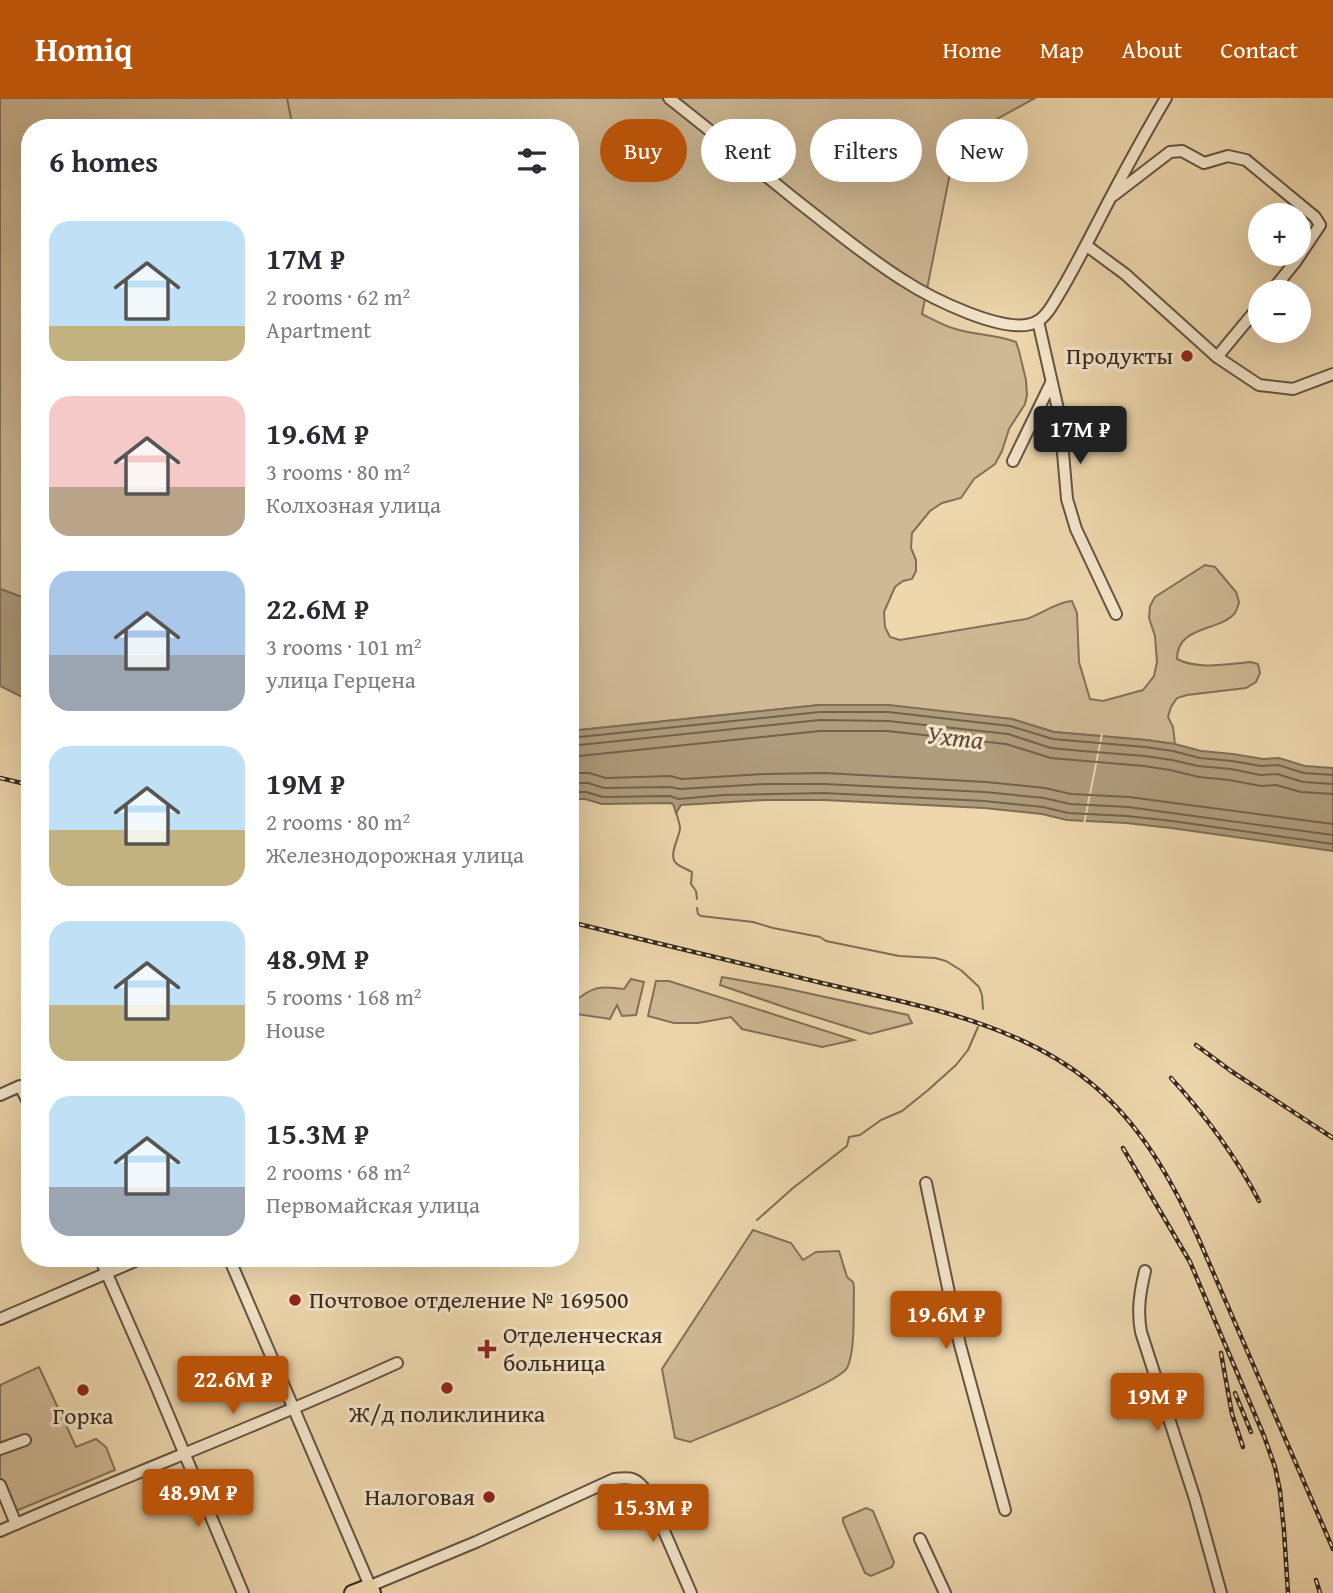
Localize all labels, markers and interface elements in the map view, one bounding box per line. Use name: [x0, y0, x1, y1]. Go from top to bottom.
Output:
text: Homiq: [35, 25, 132, 73]
text: Home: [943, 32, 1002, 67]
text: Map: [1040, 32, 1084, 67]
text: About: [1122, 32, 1182, 67]
text: Contact: [1220, 32, 1298, 67]
chip: Buy: [600, 119, 687, 182]
chip: Rent: [701, 119, 796, 182]
chip: Filters: [810, 119, 922, 182]
chip: New: [936, 119, 1028, 182]
text: 6 homes: [49, 139, 158, 183]
icon: filters: [513, 142, 551, 180]
map controls: [1248, 203, 1311, 343]
button: +: [1248, 203, 1311, 266]
text: 17M ₽: [266, 236, 345, 280]
icon: home: [105, 249, 189, 333]
text: 2 rooms · 62 m²: [266, 280, 410, 313]
button: −: [1248, 280, 1311, 343]
text: Apartment: [266, 313, 371, 346]
place label: Продукты: [1066, 338, 1173, 373]
marker: Продукты: [1179, 348, 1195, 364]
pin: 17M ₽: [1031, 406, 1129, 466]
text: 19.6M ₽: [266, 411, 369, 455]
text: 17M ₽: [1050, 412, 1110, 445]
icon: home: [105, 424, 189, 508]
text: 3 rooms · 80 m²: [266, 455, 410, 488]
text: Колхозная улица: [266, 488, 441, 521]
text: 22.6M ₽: [266, 586, 369, 630]
icon: home: [105, 599, 189, 683]
text: 3 rooms · 101 m²: [266, 630, 421, 663]
text: улица Герцена: [266, 663, 416, 696]
water label: Ухта: [925, 714, 985, 759]
text: 19M ₽: [266, 761, 345, 805]
icon: home: [105, 774, 189, 858]
text: 2 rooms · 80 m²: [266, 805, 410, 838]
text: Железнодорожная улица: [266, 838, 524, 871]
text: 48.9M ₽: [266, 936, 369, 980]
icon: home: [105, 949, 189, 1033]
text: 5 rooms · 168 m²: [266, 980, 421, 1013]
text: House: [266, 1013, 325, 1046]
text: 15.3M ₽: [266, 1111, 369, 1155]
icon: home: [105, 1124, 189, 1208]
text: 2 rooms · 68 m²: [266, 1155, 410, 1188]
text: Первомайская улица: [266, 1188, 480, 1221]
place label: Почтовое отделение № 169500: [309, 1282, 629, 1317]
marker: Почтовое отделение № 169500: [287, 1292, 303, 1308]
pin: 19.6M ₽: [881, 1292, 1011, 1351]
text: 19.6M ₽: [906, 1297, 986, 1330]
place label: Отделенческая больница: [503, 1317, 663, 1380]
marker: Отделенческая больница: [477, 1339, 497, 1359]
pin: 22.6M ₽: [168, 1356, 298, 1416]
text: 22.6M ₽: [193, 1362, 273, 1395]
pin: 19M ₽: [1108, 1374, 1206, 1433]
text: 19M ₽: [1127, 1379, 1187, 1412]
marker: Ж/д поликлиника: [439, 1380, 455, 1396]
marker: Горка: [75, 1382, 91, 1398]
place label: Ж/д поликлиника: [348, 1396, 546, 1431]
place label: Горка: [53, 1398, 114, 1433]
pin: 48.9M ₽: [133, 1470, 263, 1529]
text: 48.9M ₽: [158, 1475, 238, 1508]
place label: Налоговая: [365, 1479, 475, 1514]
pin: 15.3M ₽: [588, 1484, 718, 1544]
marker: Налоговая: [481, 1489, 497, 1505]
text: 15.3M ₽: [613, 1490, 693, 1523]

